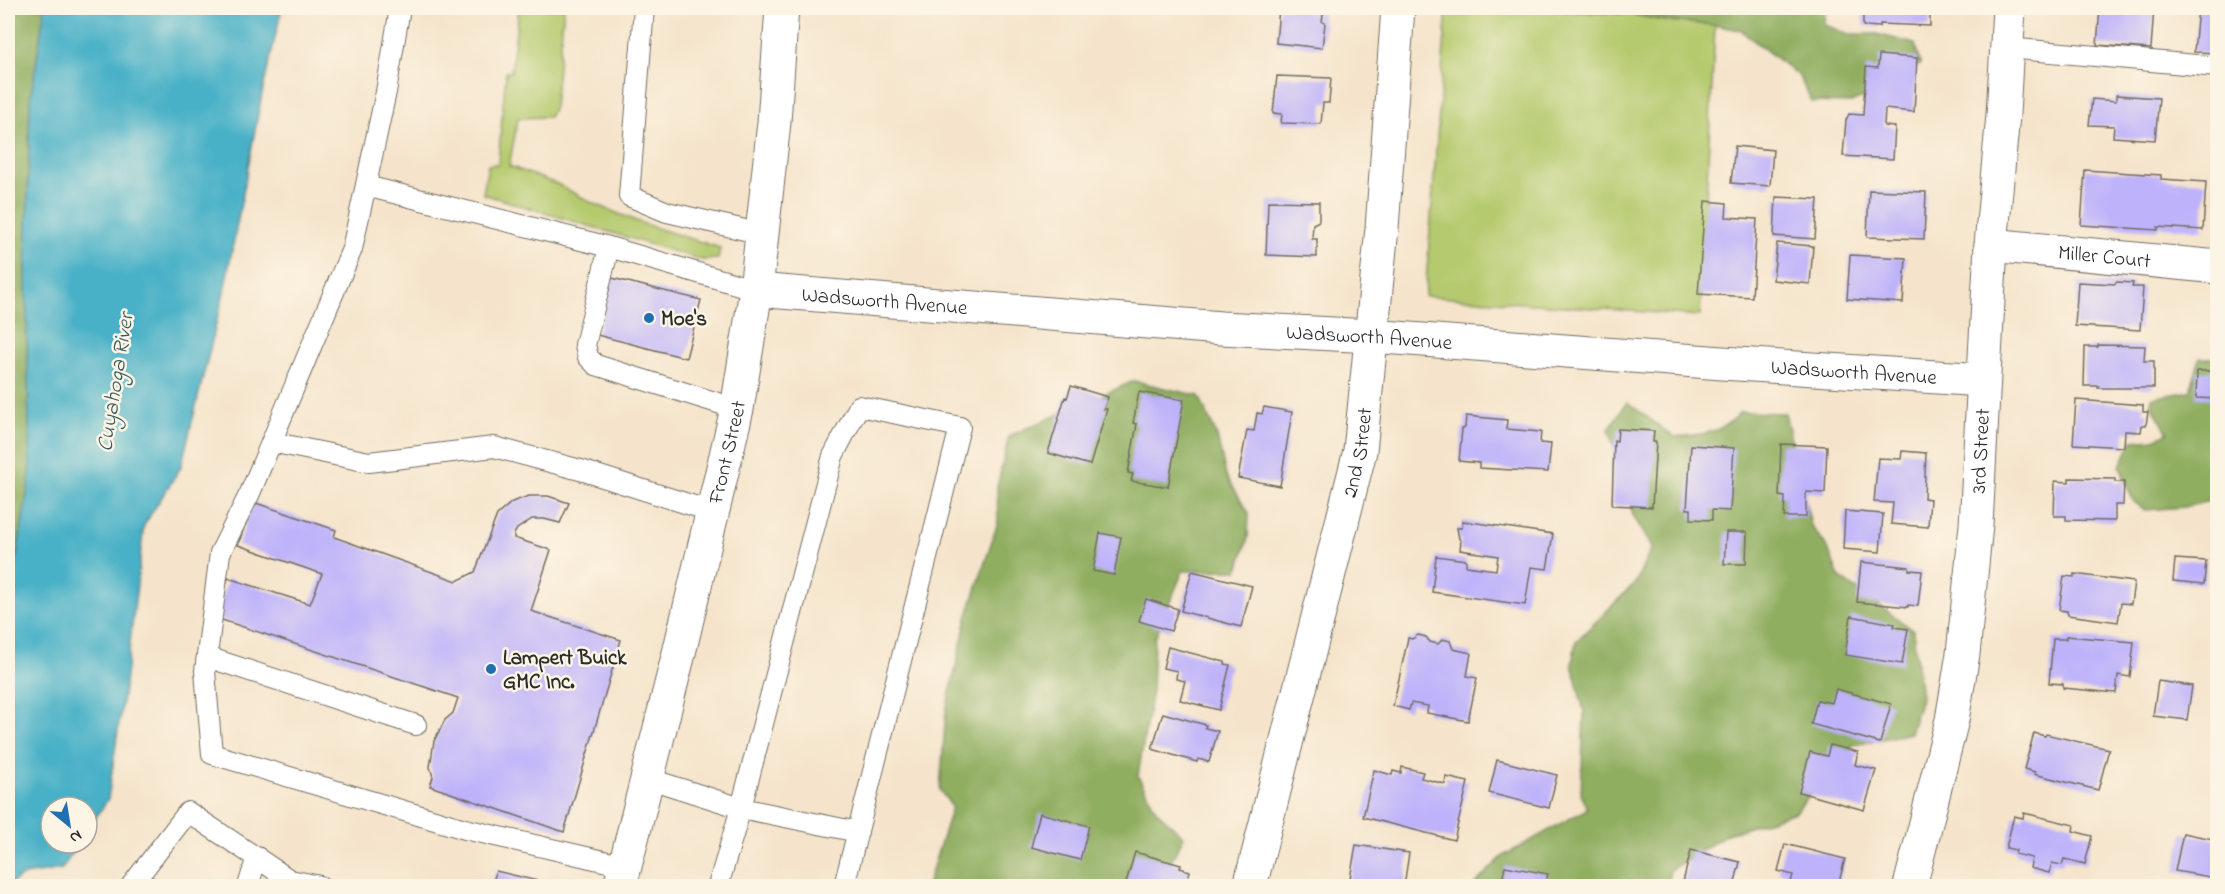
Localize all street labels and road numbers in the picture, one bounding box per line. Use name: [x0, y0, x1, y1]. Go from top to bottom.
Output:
street label: Miller Court: [2057, 239, 2152, 277]
street label: Wadsworth Avenue: [800, 281, 969, 324]
street label: Wadsworth Avenue: [1285, 318, 1454, 359]
street label: Wadsworth Avenue: [1770, 353, 1938, 394]
street label: Front Street: [702, 399, 755, 508]
street label: 2nd Street: [1336, 406, 1381, 501]
street label: 3rd Street: [1965, 408, 1999, 494]

